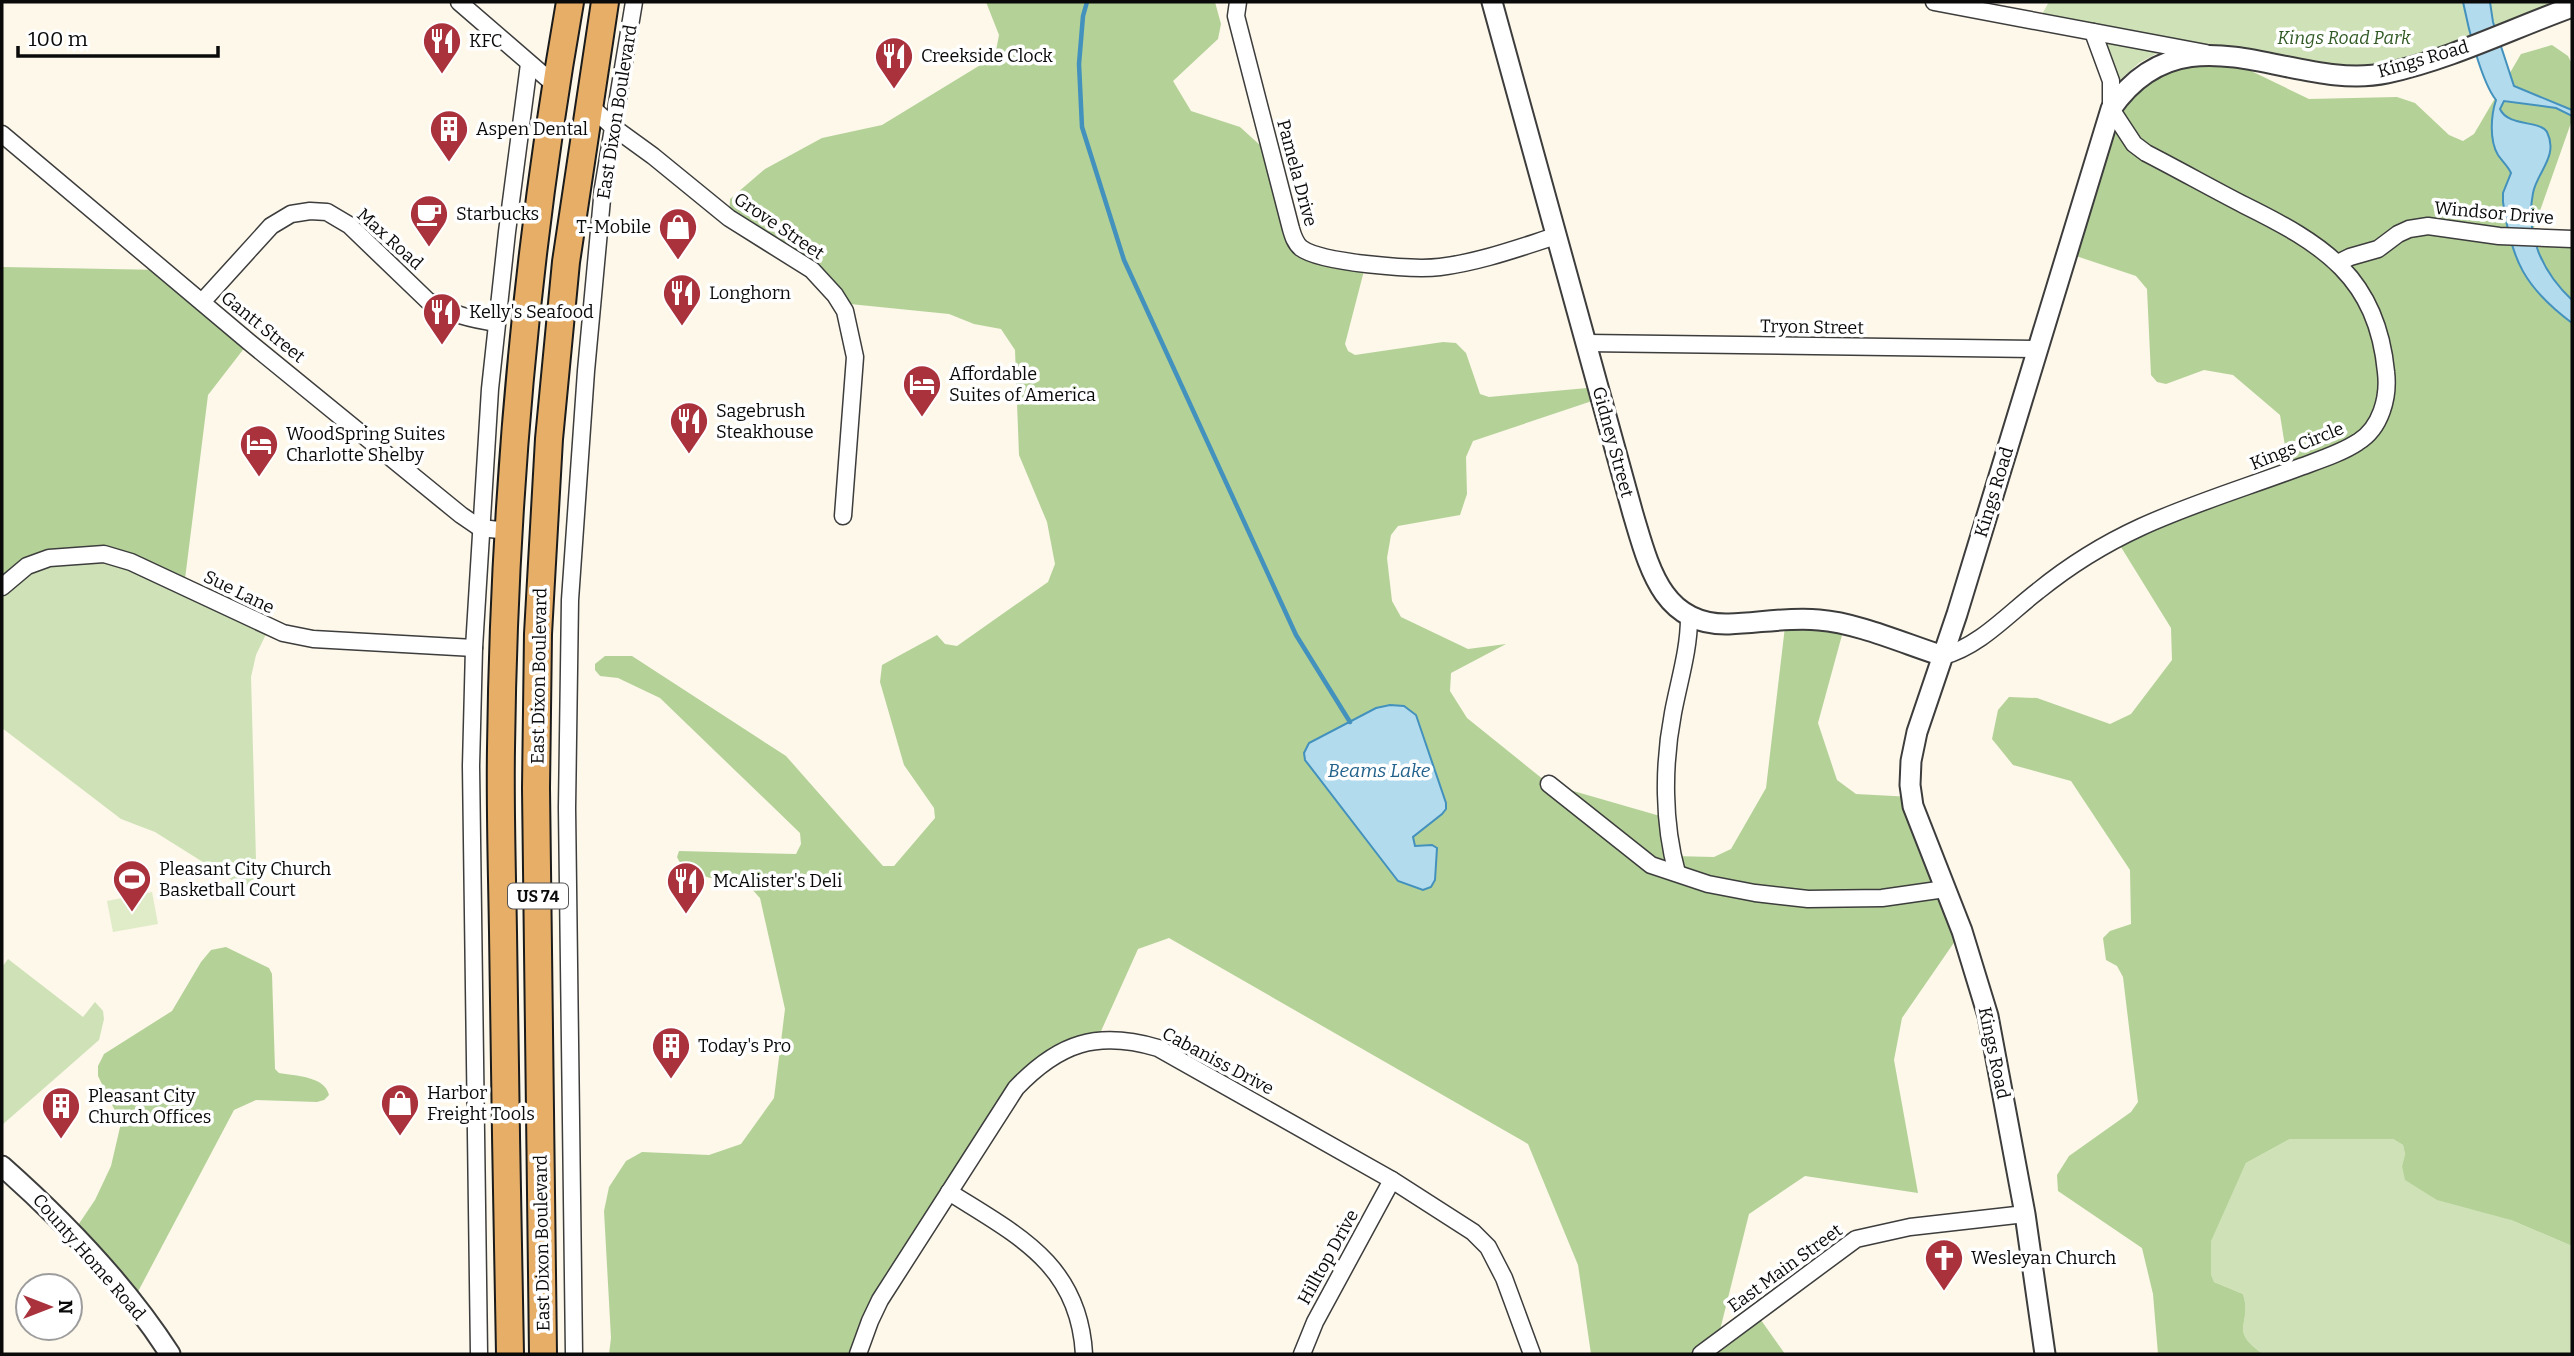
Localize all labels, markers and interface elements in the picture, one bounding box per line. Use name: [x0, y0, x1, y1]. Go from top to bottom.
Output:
scale bar: [18, 14, 217, 58]
restaurant icon: KFC: [421, 20, 463, 75]
street label: East Dixon Boulevard: [592, 23, 642, 201]
text: 100 m: [28, 26, 88, 52]
park label: Kings Road Park: [2277, 27, 2411, 49]
place label: KFC: [469, 30, 502, 52]
restaurant icon: Creekside Clock: [873, 35, 915, 90]
street label: Kings Road: [2375, 35, 2471, 82]
place label: Creekside Clock: [921, 45, 1054, 67]
building icon: Aspen Dental: [428, 108, 470, 163]
street label: Pamela Drive: [1272, 117, 1322, 229]
place label: Aspen Dental: [476, 118, 588, 140]
street label: Grove Street: [730, 188, 829, 265]
cafe icon: Starbucks: [408, 193, 450, 248]
street label: Windsor Drive: [2433, 197, 2555, 229]
place label: Starbucks: [456, 203, 539, 225]
street label: Max Road: [352, 204, 428, 275]
shop icon: T-Mobile: [657, 206, 699, 261]
place label: T-Mobile: [576, 216, 651, 238]
restaurant icon: Longhorn: [661, 272, 703, 327]
place label: Longhorn: [709, 282, 792, 304]
street label: Gantt Street: [217, 286, 310, 368]
restaurant icon: Kelly's Seafood: [421, 291, 463, 346]
place label: Kelly's Seafood: [469, 301, 594, 323]
street label: Tryon Street: [1760, 315, 1864, 339]
hotel icon: Affordable Suites of America: [901, 363, 943, 418]
place label: Affordable Suites of America: [949, 363, 1096, 406]
street label: Gidney Street: [1588, 384, 1639, 500]
restaurant icon: Sagebrush Steakhouse: [668, 400, 710, 455]
place label: Sagebrush Steakhouse: [716, 400, 814, 443]
street label: Kings Circle: [2247, 417, 2347, 475]
hotel icon: WoodSpring Suites Charlotte Shelby: [238, 423, 280, 478]
place label: WoodSpring Suites Charlotte Shelby: [286, 423, 445, 466]
street label: Kings Road: [1970, 444, 2018, 540]
street label: Sue Lane: [200, 565, 278, 619]
street label: East Dixon Boulevard: [526, 587, 552, 764]
water label: Beams Lake: [1328, 759, 1431, 782]
sports icon: Pleasant City Church Basketball Court: [111, 858, 153, 913]
place label: Pleasant City Church Basketball Court: [159, 858, 331, 901]
restaurant icon: McAlister's Deli: [665, 860, 707, 915]
place label: McAlister's Deli: [713, 870, 842, 892]
road number: US 74: [508, 884, 568, 908]
street label: Kings Road: [1974, 1005, 2015, 1101]
street label: Cabaniss Drive: [1158, 1022, 1278, 1100]
building icon: Today's Pro: [650, 1025, 692, 1080]
place label: Today's Pro: [698, 1035, 791, 1057]
shop icon: Harbor Freight Tools: [379, 1082, 421, 1137]
place label: Harbor Freight Tools: [427, 1082, 535, 1125]
building icon: Pleasant City Church Offices: [40, 1085, 82, 1140]
place label: Pleasant City Church Offices: [88, 1085, 211, 1128]
street label: East Dixon Boulevard: [529, 1154, 555, 1331]
street label: County Home Road: [28, 1189, 150, 1325]
street label: Hilltop Drive: [1293, 1206, 1363, 1308]
street label: East Main Street: [1723, 1219, 1847, 1317]
church icon: Wesleyan Church: [1923, 1237, 1965, 1292]
place label: Wesleyan Church: [1971, 1247, 2116, 1269]
north arrow: [14, 1272, 84, 1342]
text: N: [54, 1300, 77, 1315]

